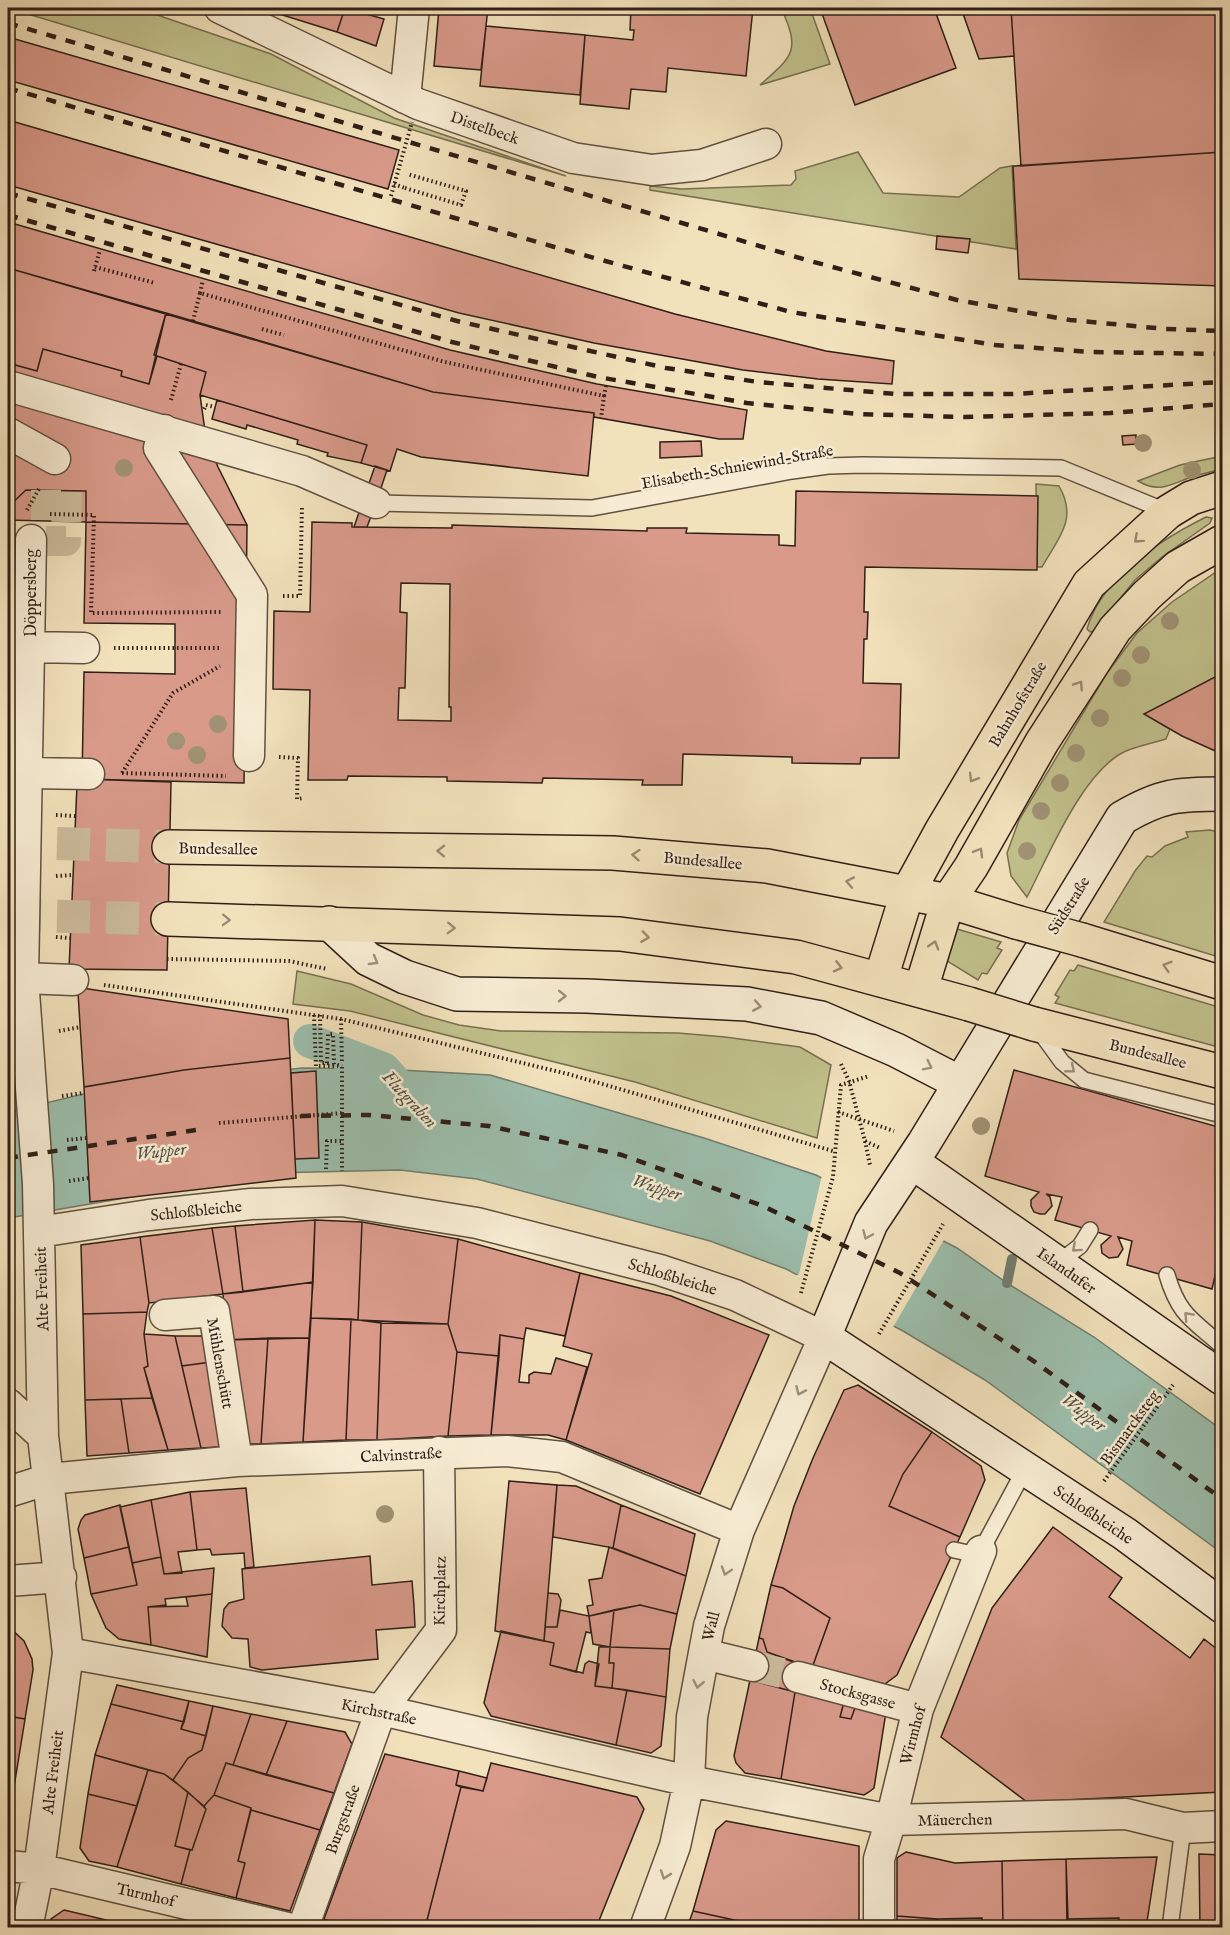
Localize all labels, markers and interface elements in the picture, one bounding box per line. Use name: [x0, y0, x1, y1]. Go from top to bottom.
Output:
street label: Distelbeck: [447, 108, 522, 150]
street label: Elisabeth-Schniewind-Straße: [640, 441, 835, 495]
one-way arrow: [1134, 532, 1145, 543]
street label: Döppersberg: [22, 549, 42, 637]
street label: Bahnhofstraße: [985, 658, 1052, 752]
one-way arrow: [1072, 681, 1083, 692]
one-way arrow: [969, 772, 980, 782]
street label: Bundesallee: [178, 839, 258, 861]
one-way arrow: [437, 844, 446, 857]
one-way arrow: [972, 848, 983, 858]
one-way arrow: [632, 849, 641, 862]
street label: Bundesallee: [663, 849, 743, 875]
street label: Südstraße: [1044, 873, 1095, 939]
one-way arrow: [845, 876, 855, 889]
one-way arrow: [222, 914, 231, 927]
one-way arrow: [446, 921, 455, 934]
one-way arrow: [641, 930, 650, 943]
one-way arrow: [927, 940, 939, 951]
one-way arrow: [368, 954, 378, 965]
one-way arrow: [833, 960, 843, 973]
one-way arrow: [1162, 961, 1173, 973]
one-way arrow: [557, 990, 566, 1002]
one-way arrow: [751, 999, 761, 1012]
street label: Bundesallee: [1107, 1036, 1188, 1074]
one-way arrow: [922, 1058, 933, 1070]
one-way arrow: [1064, 1062, 1075, 1073]
water label: Flutgraben: [376, 1066, 441, 1134]
water label: Wupper: [135, 1138, 188, 1167]
water label: Wupper: [629, 1170, 685, 1207]
street label: Schloßbleiche: [150, 1197, 243, 1227]
one-way arrow: [862, 1229, 874, 1240]
one-way arrow: [1072, 1241, 1083, 1252]
street label: Islandufer: [1032, 1244, 1100, 1299]
street label: Alte Freiheit: [32, 1246, 55, 1333]
street label: Schloßbleiche: [626, 1255, 719, 1301]
one-way arrow: [1184, 1312, 1195, 1322]
street label: Mühlenschütt: [201, 1316, 237, 1411]
one-way arrow: [796, 1385, 808, 1396]
street label: Bismarcksteg: [1097, 1386, 1165, 1470]
water label: Wupper: [1056, 1389, 1111, 1438]
street label: Calvinstraße: [360, 1444, 443, 1468]
street label: Schloßbleiche: [1049, 1482, 1137, 1550]
street label: Kirchplatz: [430, 1556, 452, 1626]
one-way arrow: [721, 1565, 733, 1576]
street label: Wall: [699, 1609, 725, 1643]
street label: Stocksgasse: [817, 1675, 898, 1715]
one-way arrow: [692, 1678, 705, 1688]
street label: Kirchstraße: [339, 1695, 418, 1731]
street label: Wirmhof: [896, 1701, 932, 1767]
street label: Alte Freiheit: [39, 1729, 69, 1816]
street label: Burgstraße: [322, 1782, 366, 1857]
street label: Mäuerchen: [918, 1810, 993, 1832]
one-way arrow: [660, 1869, 673, 1880]
street label: Turmhof: [114, 1879, 180, 1913]

